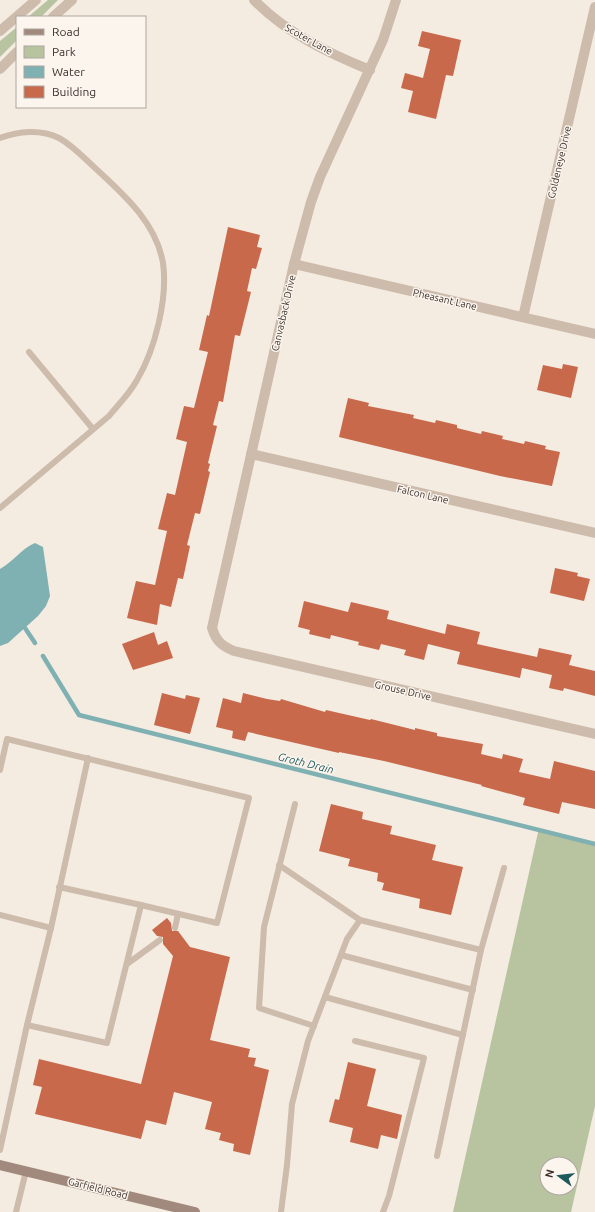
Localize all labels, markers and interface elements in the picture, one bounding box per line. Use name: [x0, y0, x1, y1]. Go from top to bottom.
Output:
legend: [16, 16, 146, 108]
street label: Scoter Lane: [283, 22, 334, 57]
text: Road: [52, 25, 80, 38]
text: Park: [52, 45, 76, 58]
text: Water: [52, 65, 85, 78]
text: Building: [52, 85, 96, 98]
street label: Goldeneye Drive: [546, 125, 573, 199]
street label: Canvasback Drive: [269, 274, 298, 352]
street label: Pheasant Lane: [412, 287, 478, 312]
street label: Falcon Lane: [396, 483, 450, 506]
street label: Grouse Drive: [374, 679, 432, 702]
water label: Groth Drain: [277, 750, 335, 776]
north arrow: [539, 1156, 579, 1196]
text: N: [542, 1168, 556, 1179]
street label: Garfield Road: [67, 1176, 129, 1201]

